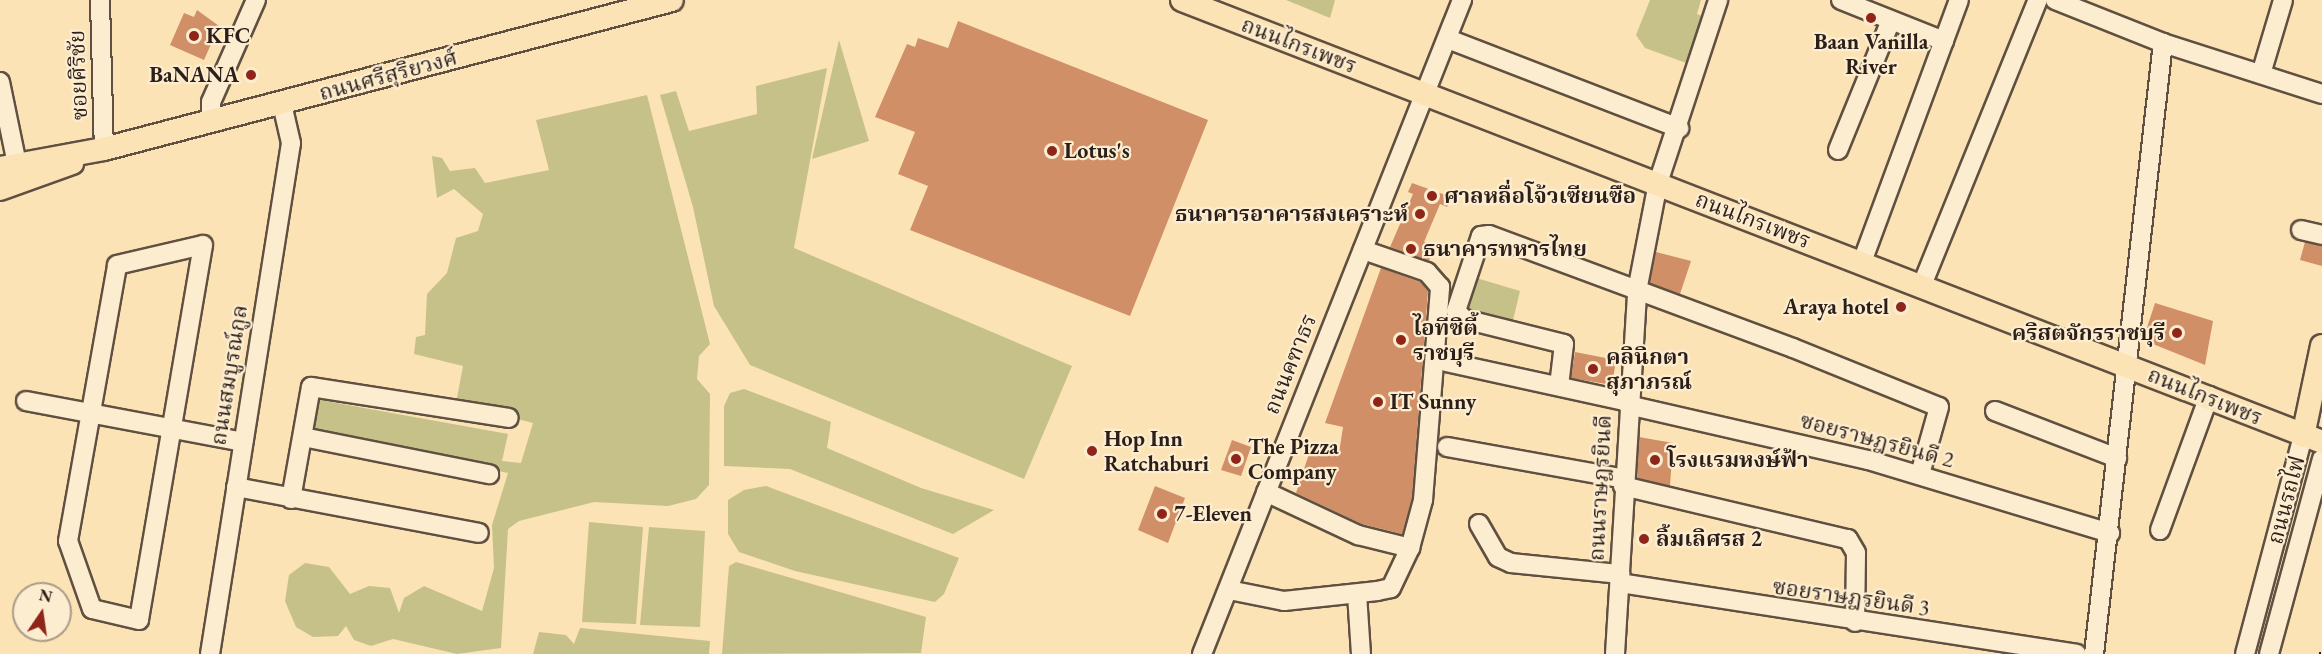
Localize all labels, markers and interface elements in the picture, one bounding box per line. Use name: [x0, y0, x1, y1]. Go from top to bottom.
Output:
street label: ถนนไกรเพชร: [1238, 11, 1360, 79]
marker: Baan Vanilla River: [1864, 11, 1878, 25]
place label: KFC: [206, 23, 250, 49]
place label: Baan Vanilla River: [1814, 28, 1928, 80]
street label: ซอยศิริชัย: [63, 29, 93, 121]
marker: KFC: [187, 29, 201, 43]
street label: ถนนศรีสุริยวงศ์: [316, 44, 460, 106]
place label: BaNANA: [149, 62, 239, 88]
marker: BaNANA: [244, 68, 258, 82]
place label: Lotus's: [1064, 138, 1130, 164]
marker: Lotus's: [1045, 144, 1059, 158]
place label: ศาลหลื่อโจ้วเซียนซือ: [1444, 183, 1636, 209]
street label: ถนนไกรเพชร: [1692, 186, 1814, 254]
marker: ศาลหลื่อโจ้วเซียนซือ: [1425, 189, 1439, 203]
place label: ธนาคารอาคารสงเคราะห์: [1175, 201, 1408, 227]
marker: ธนาคารอาคารสงเคราะห์: [1413, 207, 1427, 221]
place label: ธนาคารทหารไทย: [1423, 236, 1587, 262]
marker: ธนาคารทหารไทย: [1404, 242, 1418, 256]
place label: Araya hotel: [1783, 294, 1889, 320]
marker: Araya hotel: [1894, 300, 1908, 314]
street label: ถนนสมบูรณ์กูล: [205, 303, 253, 447]
street label: ถนนคฑาธร: [1258, 310, 1322, 418]
place label: ไอทีซิตี้ ราชบุรี: [1413, 314, 1478, 366]
place label: คริสตจักรราชบุรี: [2012, 320, 2165, 346]
marker: คริสตจักรราชบุรี: [2170, 326, 2184, 340]
marker: ไอทีซิตี้ ราชบุรี: [1394, 333, 1408, 347]
place label: คลินิกตา สุภาภรณ์: [1606, 343, 1692, 394]
marker: คลินิกตา สุภาภรณ์: [1584, 360, 1602, 378]
street label: ถนนไกรเพชร: [2144, 361, 2266, 431]
place label: IT Sunny: [1390, 389, 1476, 415]
marker: IT Sunny: [1371, 395, 1385, 409]
street label: ซอยราษฎรยินดี 2: [1797, 407, 1957, 473]
street label: ถนนราษฎรยินดี: [1583, 414, 1617, 562]
place label: Hop Inn Ratchaburi: [1104, 425, 1209, 476]
place label: The Pizza Company: [1248, 433, 1339, 484]
marker: Hop Inn Ratchaburi: [1085, 444, 1099, 458]
place label: โรงแรมหงษ์ฟ้า: [1667, 447, 1809, 473]
marker: The Pizza Company: [1229, 452, 1243, 466]
marker: โรงแรมหงษ์ฟ้า: [1648, 453, 1662, 467]
street label: ถนนรถไฟ: [2262, 453, 2310, 547]
place label: 7-Eleven: [1174, 501, 1252, 527]
marker: 7-Eleven: [1155, 507, 1169, 521]
place label: ลิ้มเลิศรส 2: [1656, 526, 1762, 552]
marker: ลิ้มเลิศรส 2: [1637, 532, 1651, 546]
street label: ซอยราษฎรยินดี 3: [1771, 573, 1931, 621]
north arrow: [12, 582, 72, 642]
text: N: [37, 584, 54, 608]

